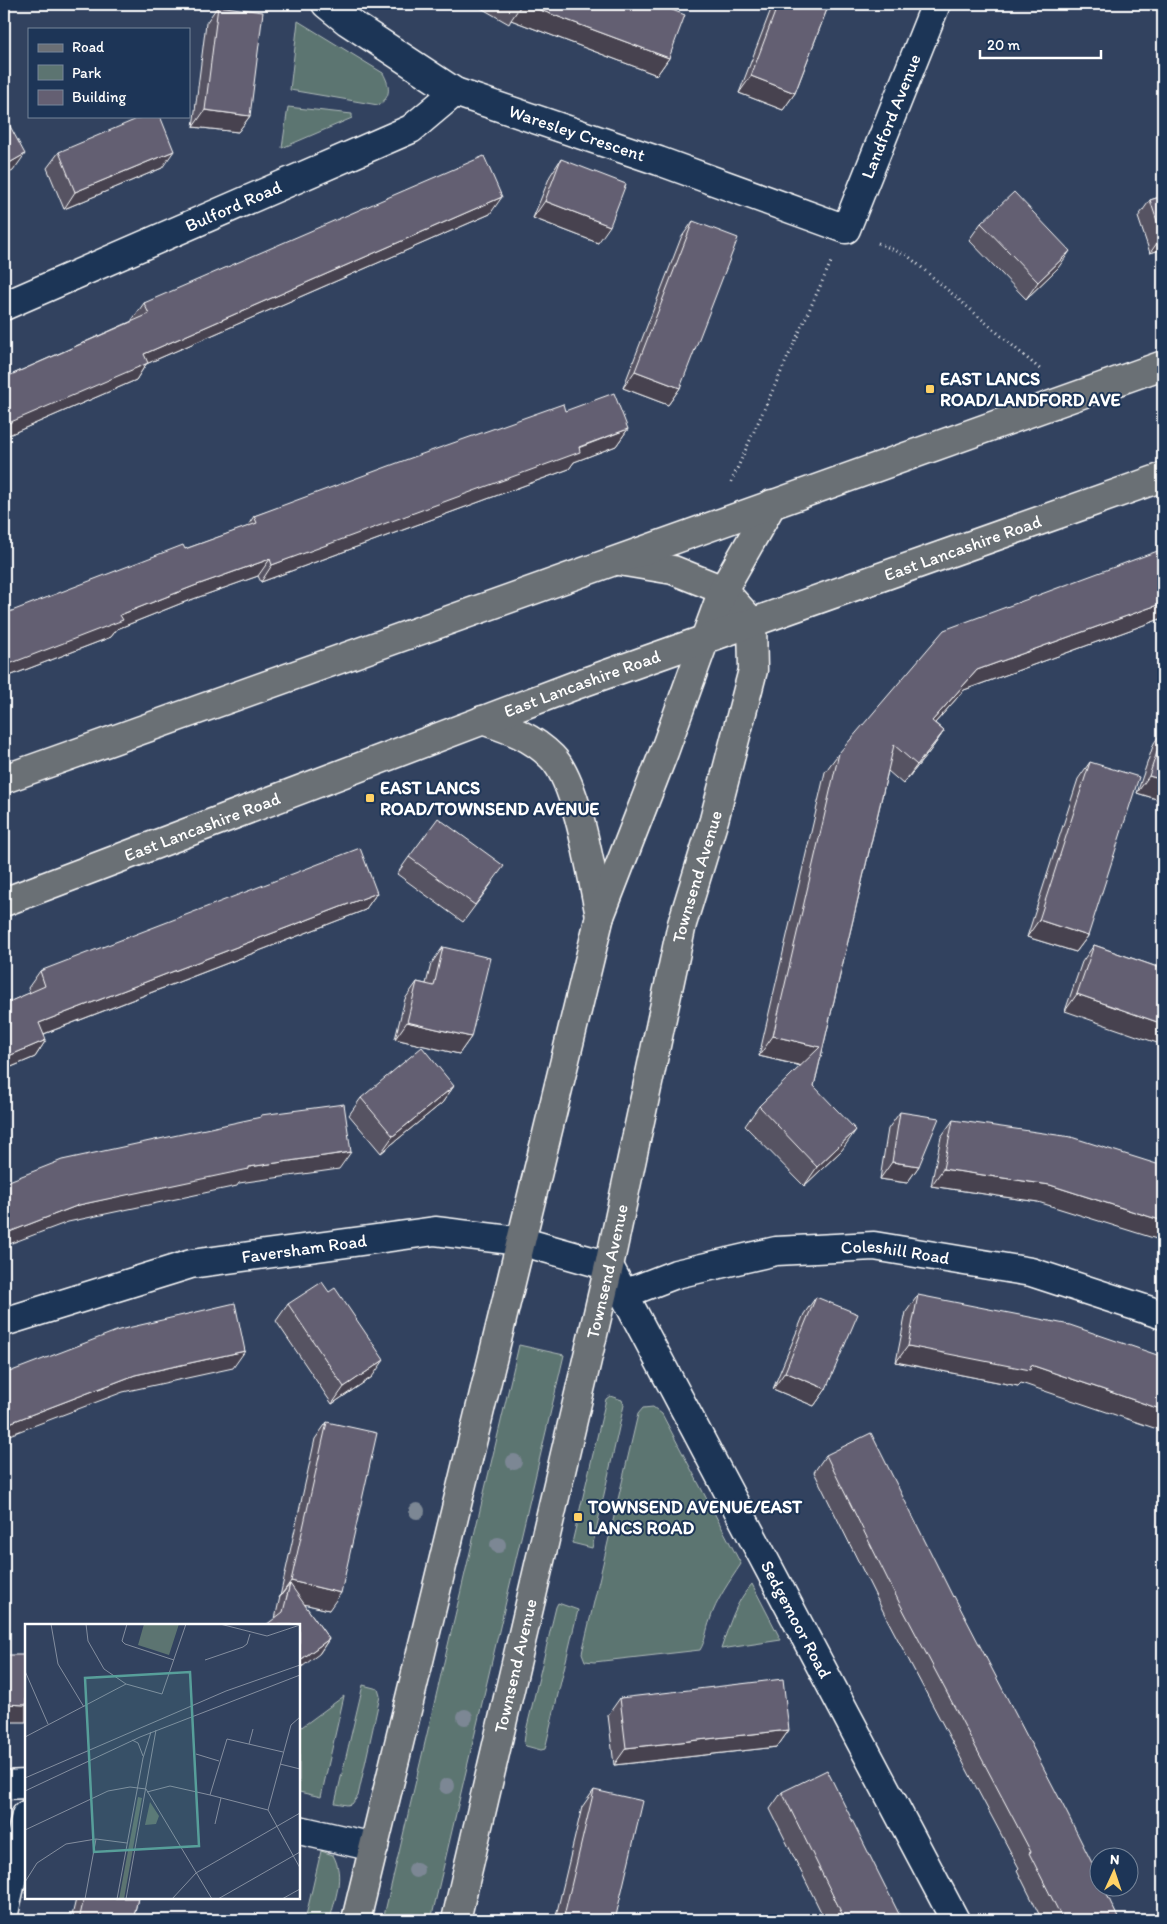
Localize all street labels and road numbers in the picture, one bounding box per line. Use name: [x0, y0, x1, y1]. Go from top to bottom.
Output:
street label: Landford Avenue: [856, 51, 926, 182]
street label: Waresley Crescent: [506, 100, 648, 167]
street label: Bulford Road: [182, 176, 285, 237]
street label: East Lancashire Road: [881, 510, 1045, 586]
street label: East Lancashire Road: [501, 645, 664, 722]
street label: East Lancashire Road: [121, 787, 284, 866]
street label: Townsend Avenue: [667, 808, 727, 945]
street label: Townsend Avenue: [581, 1202, 633, 1341]
street label: Faversham Road: [240, 1229, 368, 1268]
street label: Coleshill Road: [840, 1235, 951, 1269]
street label: Sedgemoor Road: [756, 1557, 836, 1683]
street label: Townsend Avenue: [489, 1597, 542, 1735]

